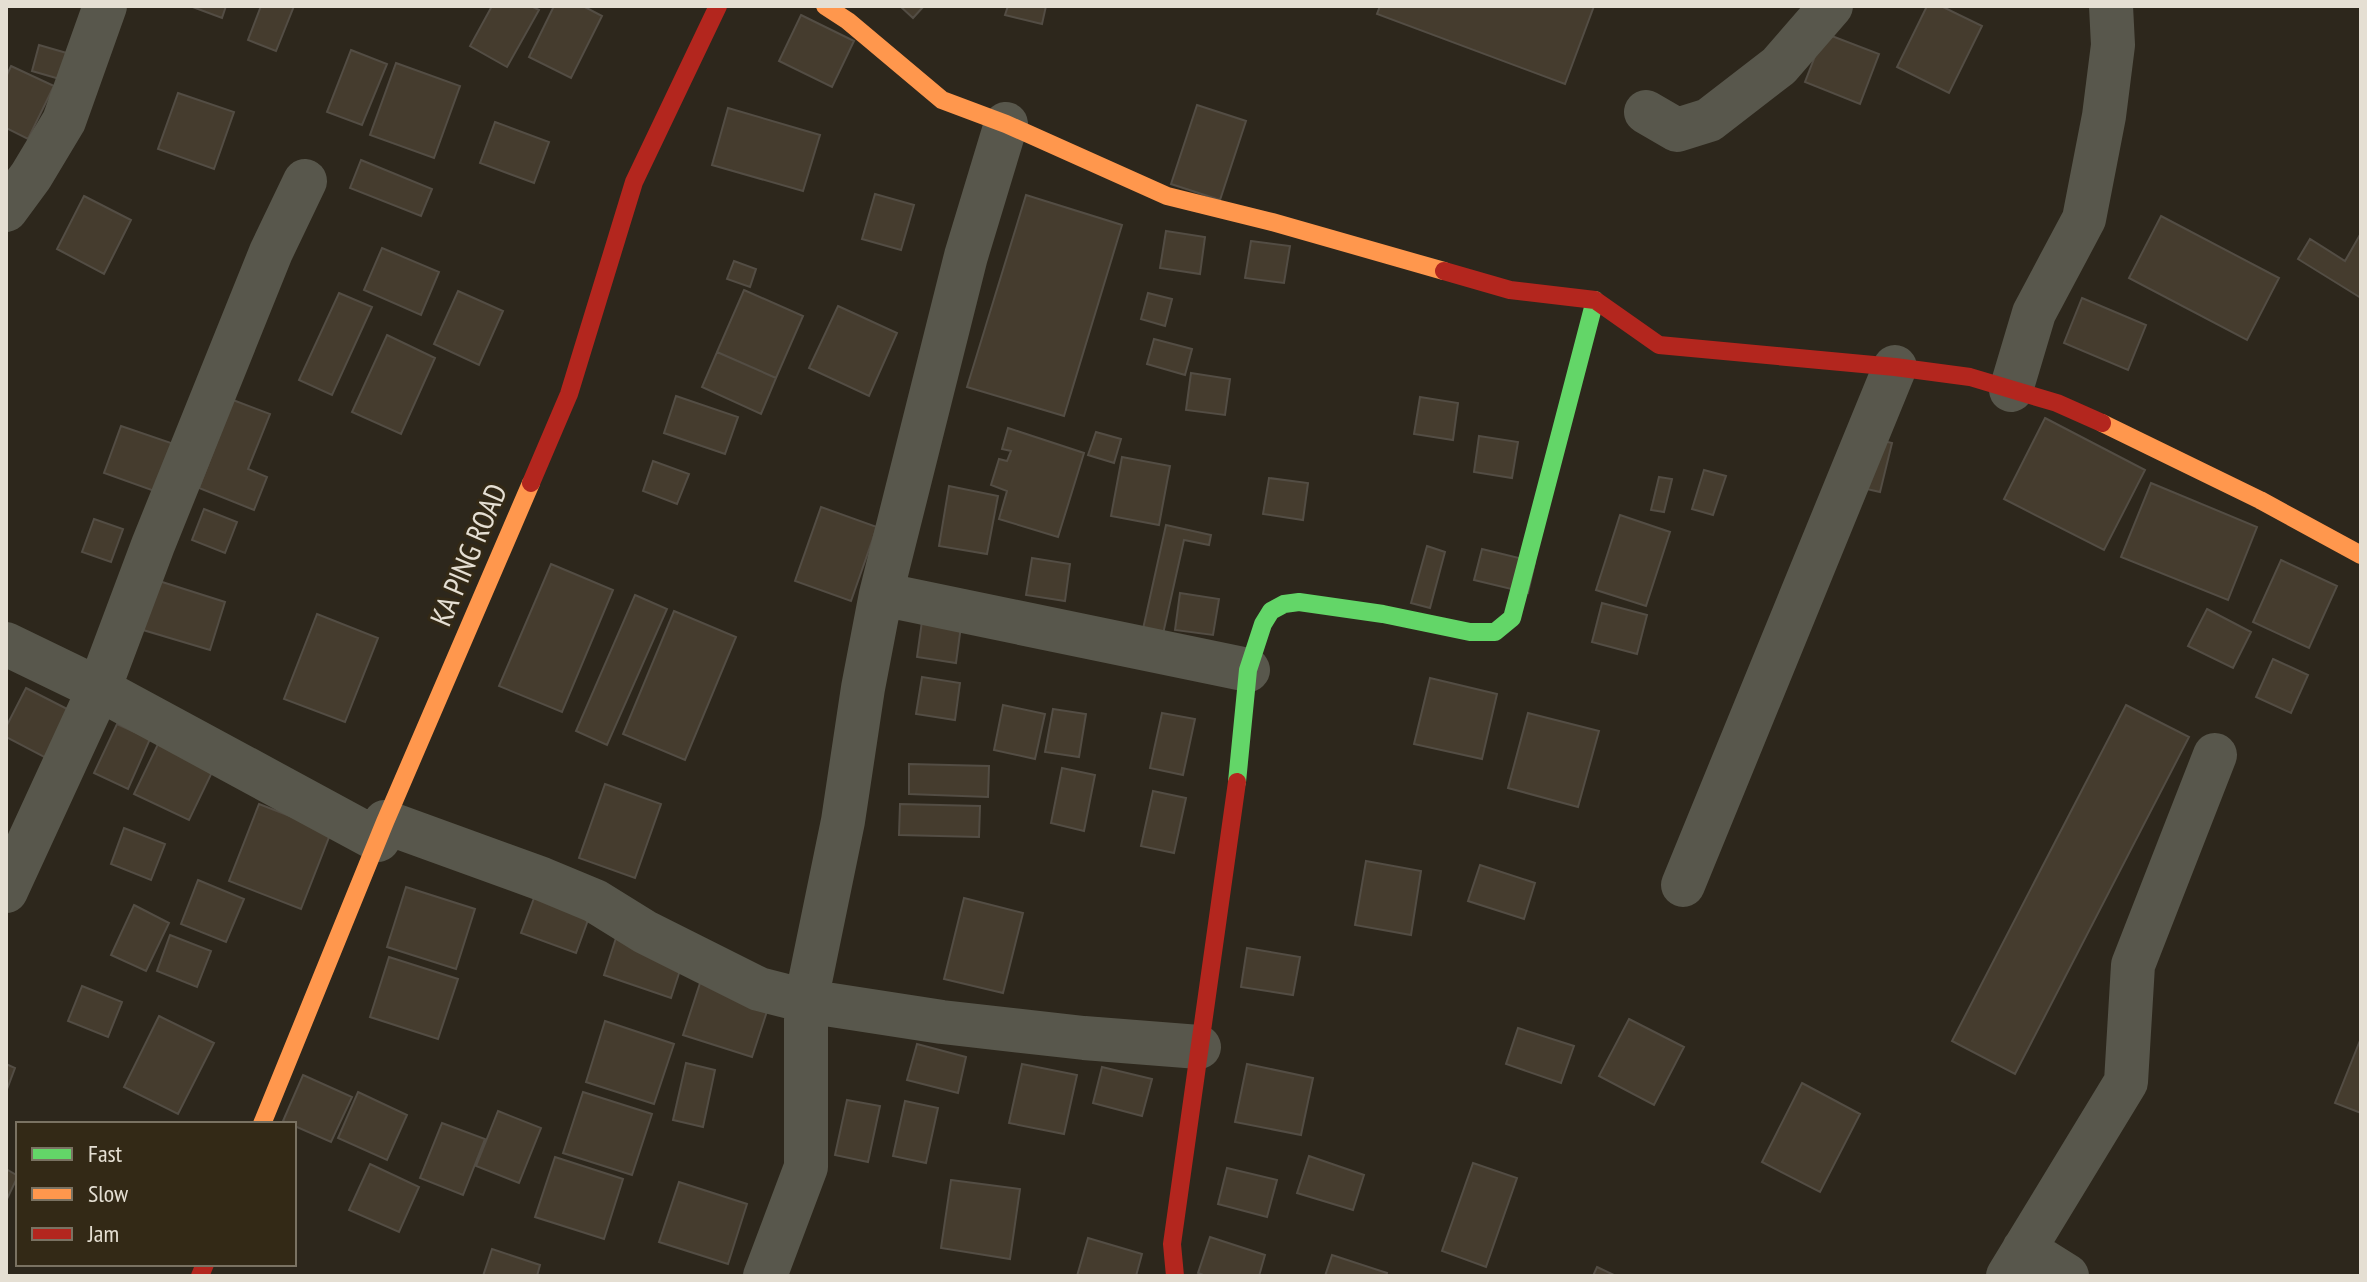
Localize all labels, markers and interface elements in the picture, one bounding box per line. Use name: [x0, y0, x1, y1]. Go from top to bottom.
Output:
street label: KA PING ROAD: [420, 477, 515, 631]
legend: [16, 1122, 296, 1266]
text: Fast: [88, 1138, 123, 1169]
text: Slow: [88, 1178, 129, 1209]
text: Jam: [87, 1218, 119, 1249]

